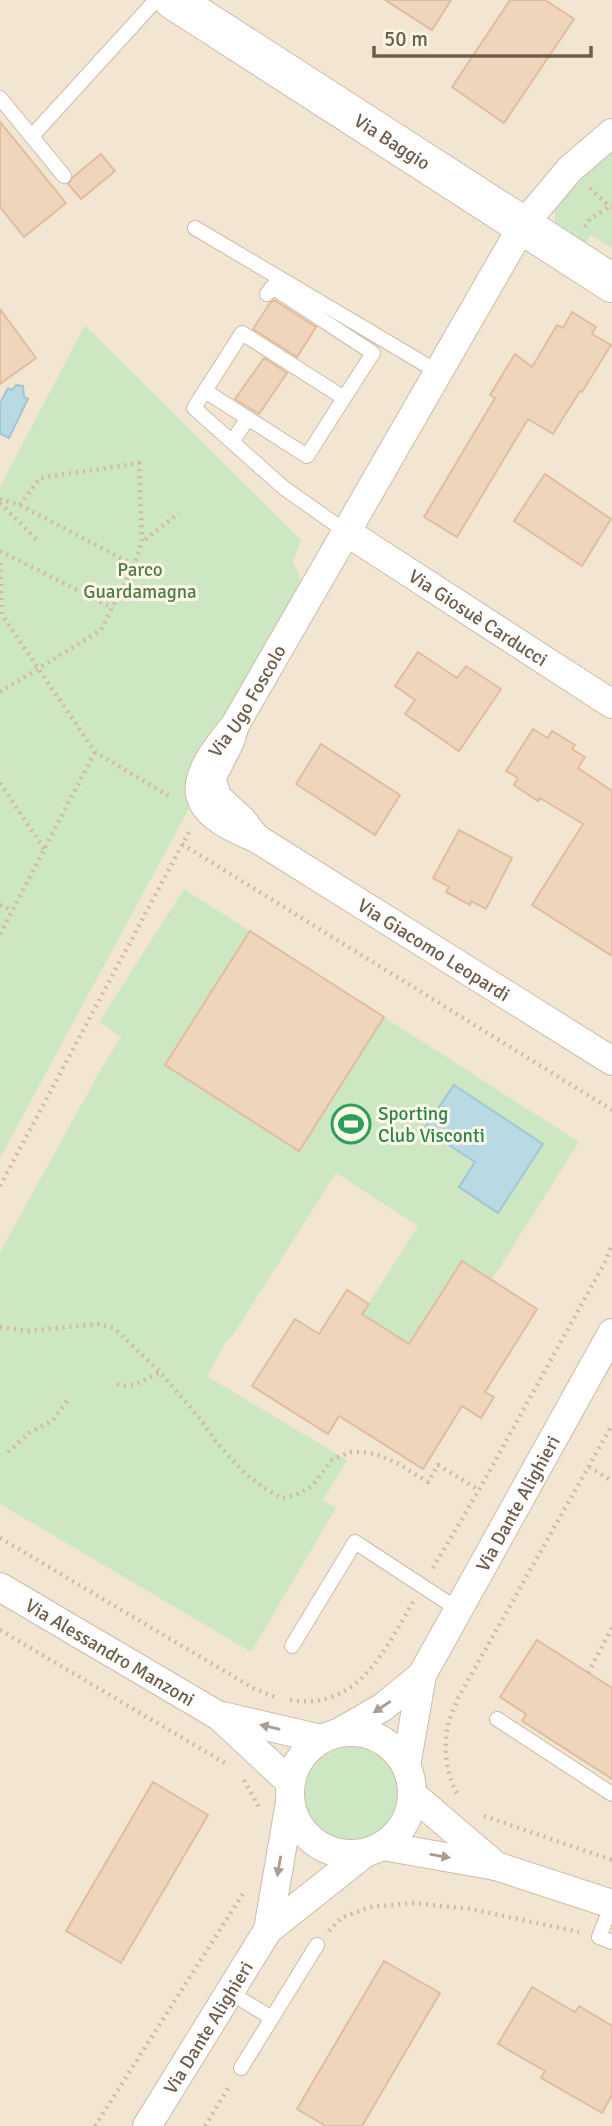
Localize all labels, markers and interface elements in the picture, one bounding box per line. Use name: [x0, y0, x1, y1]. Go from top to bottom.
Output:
scale bar: [374, 14, 591, 58]
text: 50 m: [384, 26, 428, 52]
street label: Via Baggio: [349, 109, 435, 176]
park label: Parco Guardamagna: [83, 558, 197, 604]
street label: Via Giosuè Carducci: [404, 564, 552, 672]
street label: Via Ugo Foscolo: [203, 640, 292, 762]
street label: Via Giacomo Leopardi: [353, 894, 514, 1007]
place label: Sporting Club Visconti: [378, 1102, 485, 1148]
sports icon: Sporting Club Visconti: [330, 1103, 372, 1145]
street label: Via Dante Alighieri: [471, 1431, 566, 1576]
street label: Via Alessandro Manzoni: [21, 1594, 199, 1712]
one-way arrow: [372, 1700, 392, 1713]
one-way arrow: [259, 1722, 281, 1733]
one-way arrow: [429, 1850, 451, 1861]
one-way arrow: [273, 1855, 284, 1877]
street label: Via Dante Alighieri: [159, 1957, 259, 2099]

